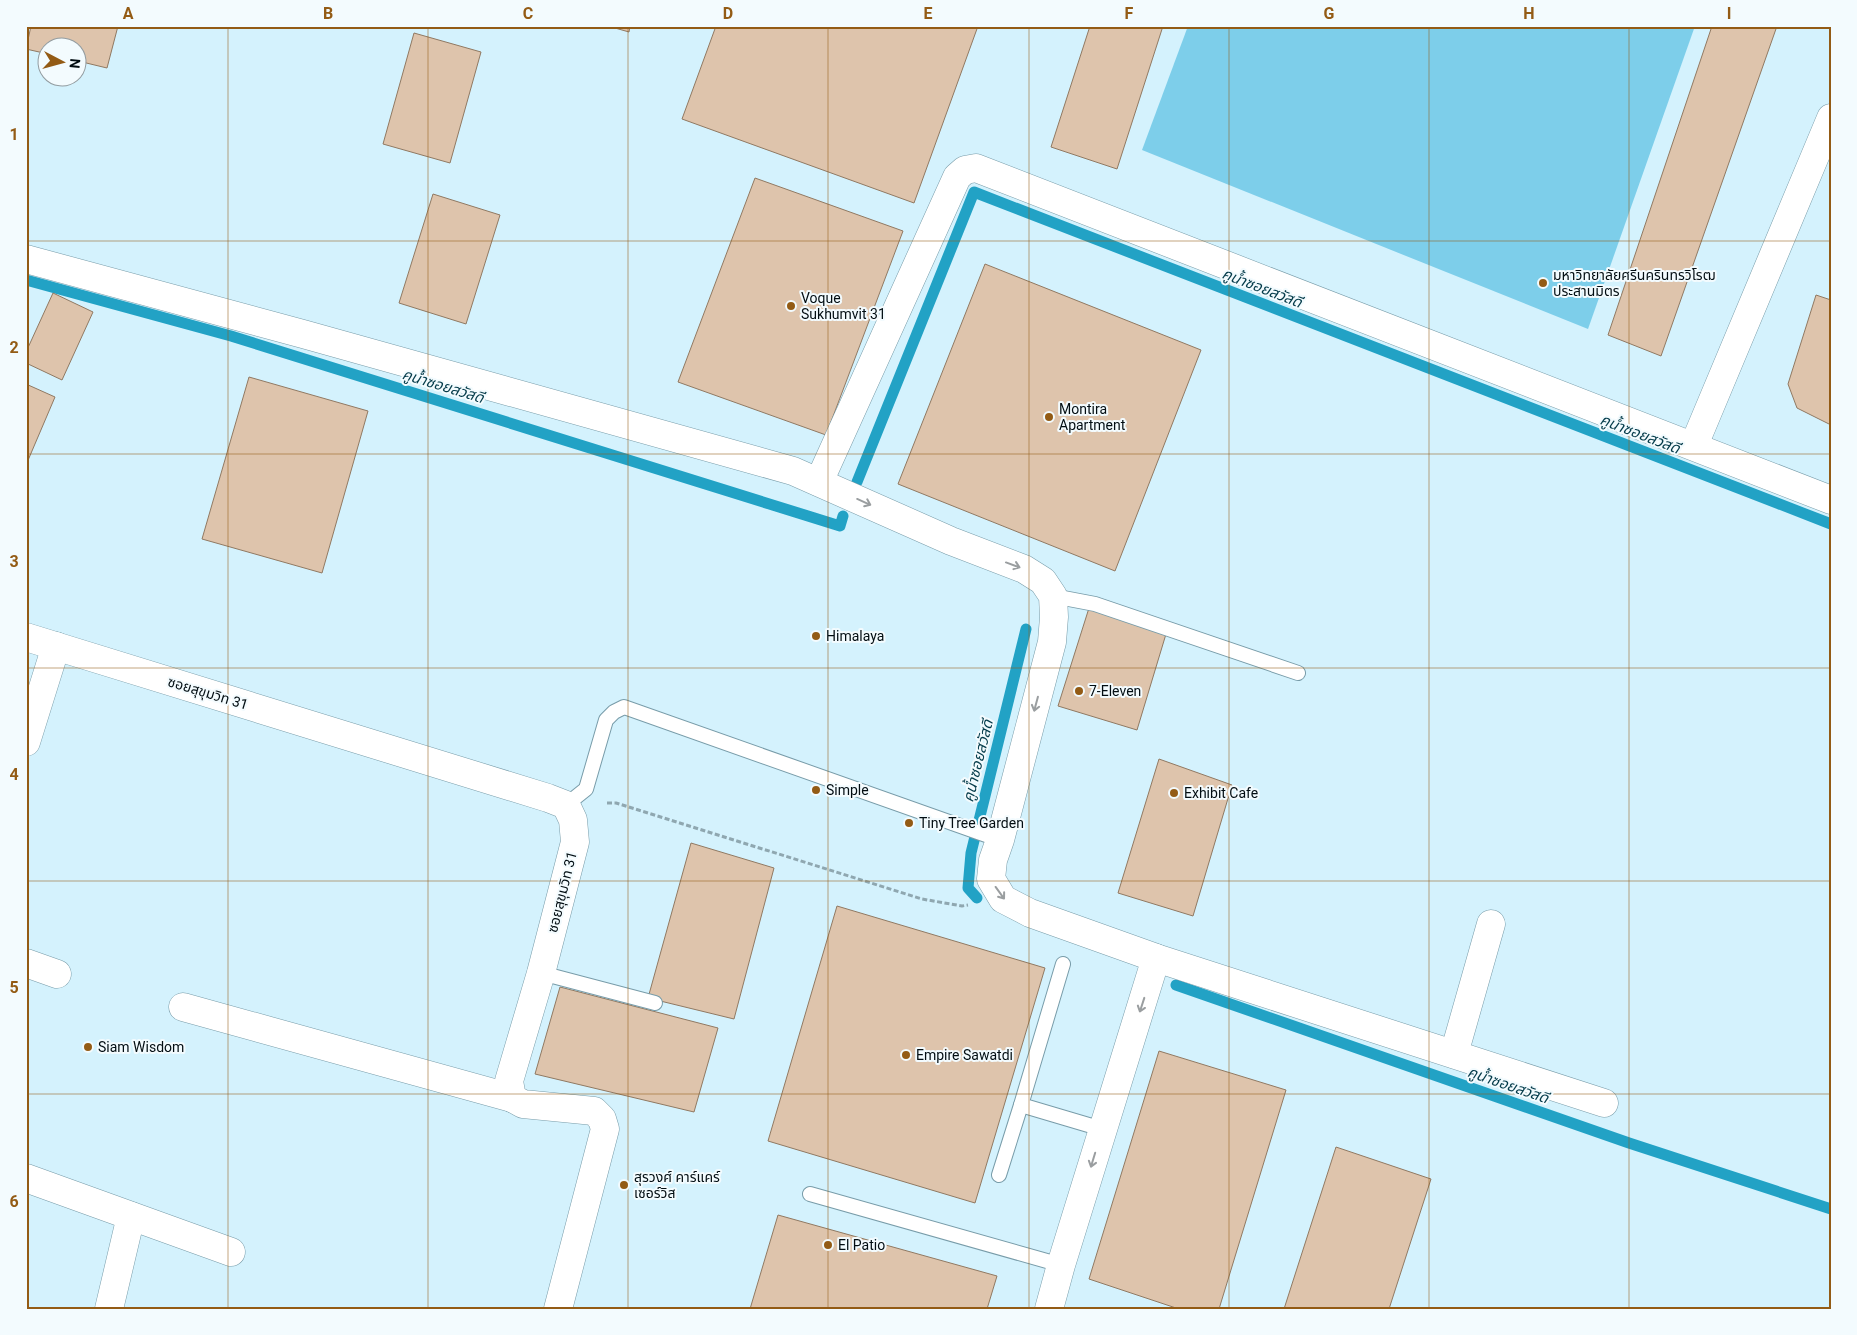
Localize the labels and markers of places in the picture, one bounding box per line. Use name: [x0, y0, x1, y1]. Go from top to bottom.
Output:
place label: มหาวิทยาลัยศรีนครินทรวิโรฒ ประสานมิตร: [1553, 267, 1715, 299]
marker: มหาวิทยาลัยศรีนครินทรวิโรฒ ประสานมิตร: [1537, 277, 1549, 289]
place label: Voque Sukhumvit 31: [801, 290, 886, 322]
marker: Voque Sukhumvit 31: [785, 300, 797, 312]
place label: Montira Apartment: [1059, 401, 1126, 433]
marker: Montira Apartment: [1043, 411, 1055, 423]
place label: Himalaya: [826, 628, 884, 644]
marker: Himalaya: [810, 630, 822, 642]
place label: 7-Eleven: [1089, 683, 1141, 699]
marker: 7-Eleven: [1073, 685, 1085, 697]
place label: Simple: [826, 782, 869, 798]
marker: Simple: [810, 784, 822, 796]
place label: Exhibit Cafe: [1184, 785, 1258, 801]
marker: Exhibit Cafe: [1168, 787, 1180, 799]
place label: Tiny Tree Garden: [919, 815, 1024, 831]
marker: Tiny Tree Garden: [903, 817, 915, 829]
place label: Siam Wisdom: [98, 1039, 184, 1055]
marker: Siam Wisdom: [82, 1041, 94, 1053]
place label: Empire Sawatdi: [916, 1047, 1013, 1063]
marker: Empire Sawatdi: [900, 1049, 912, 1061]
place label: สุรวงศ์ คาร์แคร์ เซอร์วิส: [634, 1169, 721, 1201]
marker: สุรวงศ์ คาร์แคร์ เซอร์วิส: [618, 1179, 630, 1191]
place label: El Patio: [838, 1237, 885, 1253]
marker: El Patio: [822, 1239, 834, 1251]

